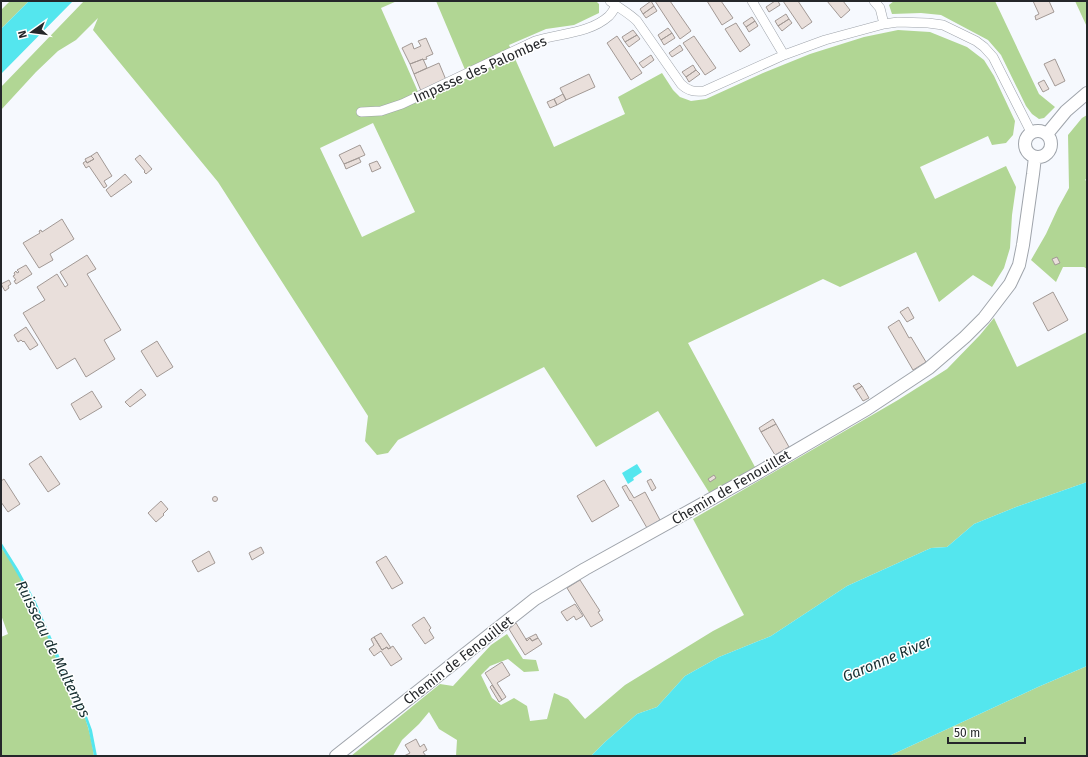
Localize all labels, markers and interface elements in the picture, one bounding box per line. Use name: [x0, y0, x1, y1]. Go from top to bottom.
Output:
north arrow: [12, 12, 52, 52]
text: N: [16, 29, 30, 39]
street label: Impasse des Palombes: [411, 32, 550, 106]
street label: Chemin de Fenouillet: [669, 446, 795, 528]
water label: Ruisseau de Maltemps: [12, 578, 94, 721]
street label: Chemin de Fenouillet: [400, 612, 517, 708]
water label: Garonne River: [840, 632, 935, 686]
scale bar: [948, 719, 1025, 745]
text: 50 m: [954, 726, 980, 740]

